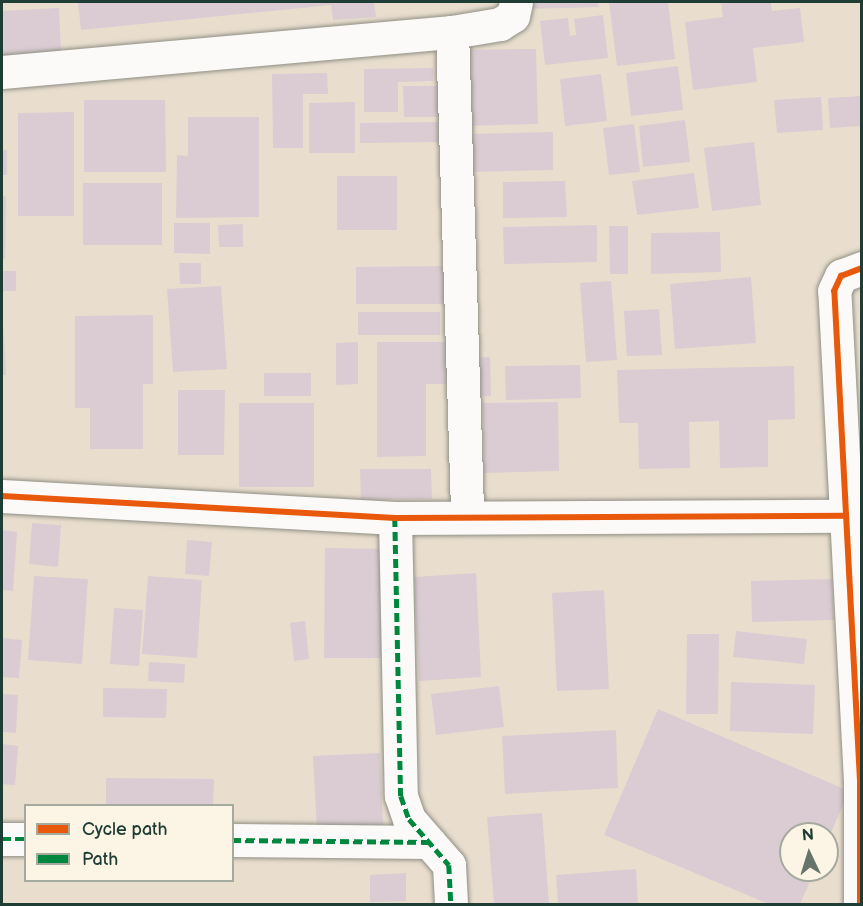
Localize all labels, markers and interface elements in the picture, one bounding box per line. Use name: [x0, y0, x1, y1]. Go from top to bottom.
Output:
legend: [24, 804, 234, 882]
text: Cycle path: [82, 819, 168, 840]
north arrow: [779, 822, 839, 882]
text: N: [801, 826, 815, 845]
text: Path: [82, 849, 118, 870]

